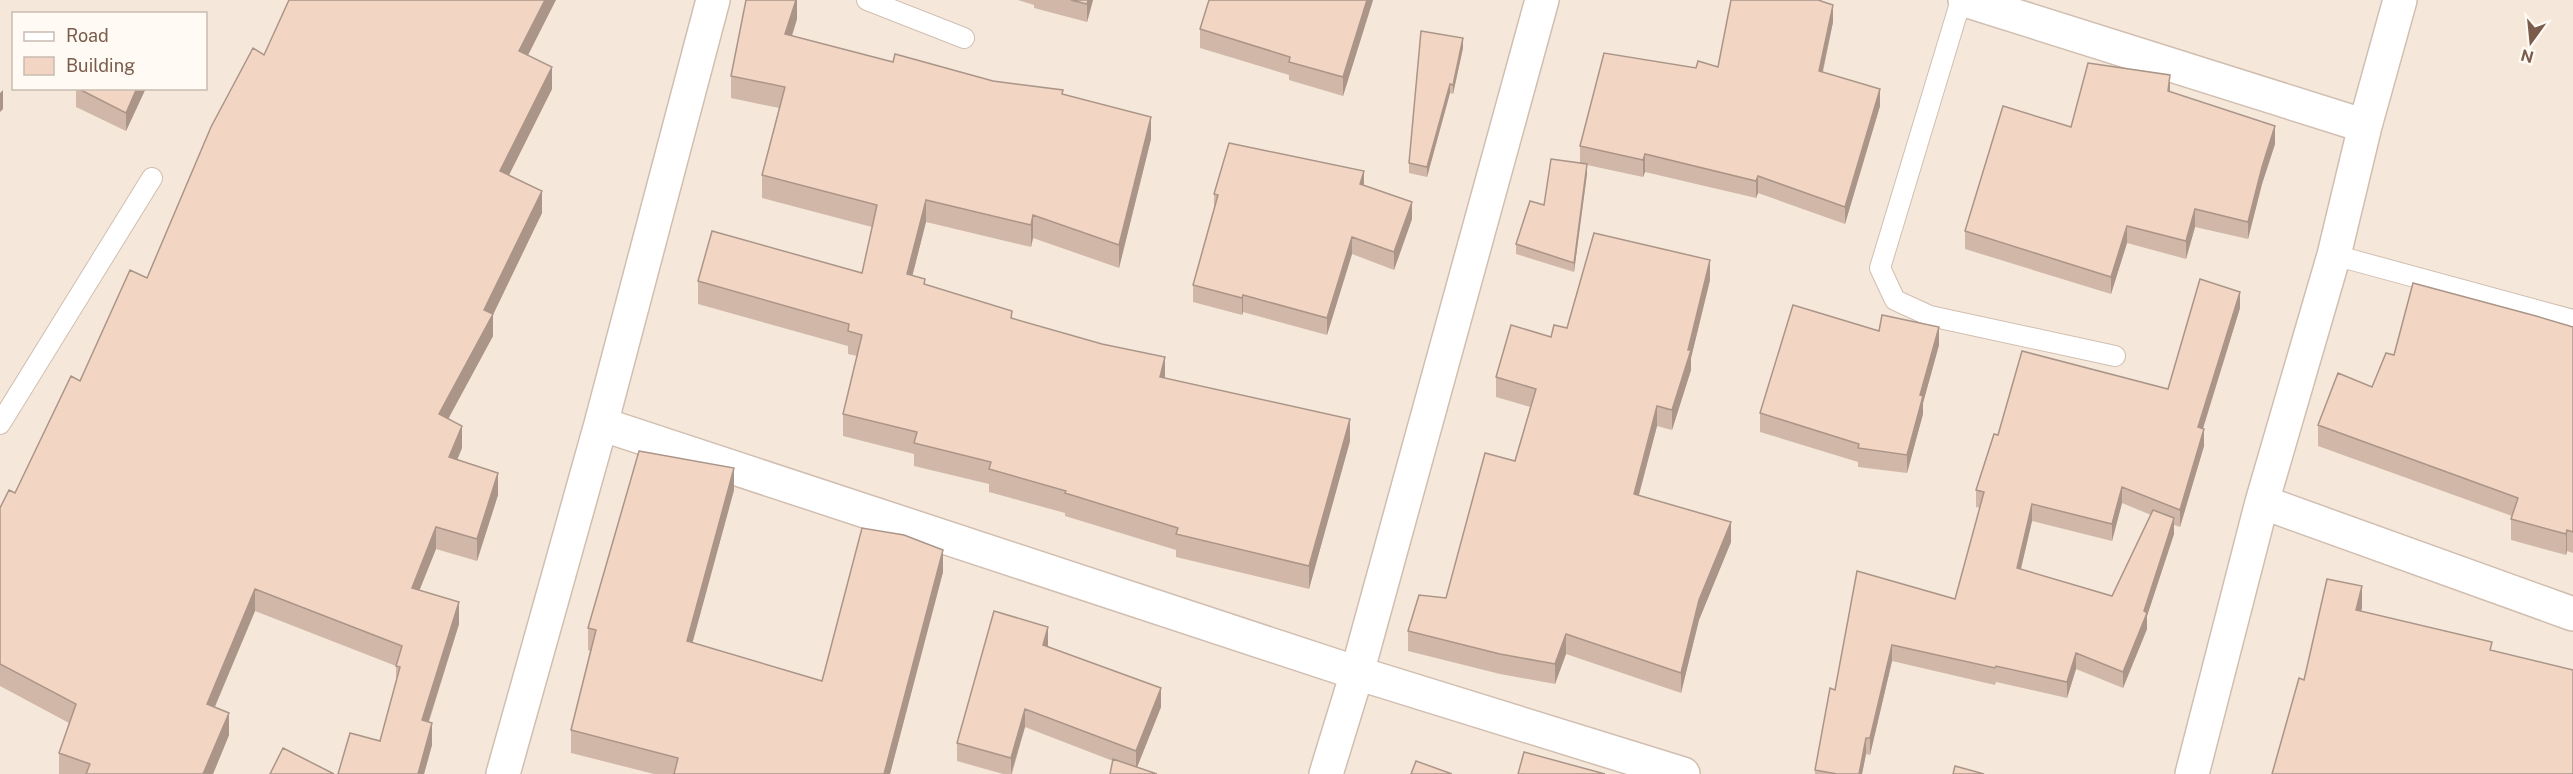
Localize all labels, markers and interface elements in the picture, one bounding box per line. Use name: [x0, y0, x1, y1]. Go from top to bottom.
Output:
legend: [12, 12, 207, 90]
north arrow: [2501, 12, 2561, 72]
text: Road: [66, 25, 109, 46]
text: N: [2519, 45, 2536, 67]
text: Building: [66, 55, 135, 76]

